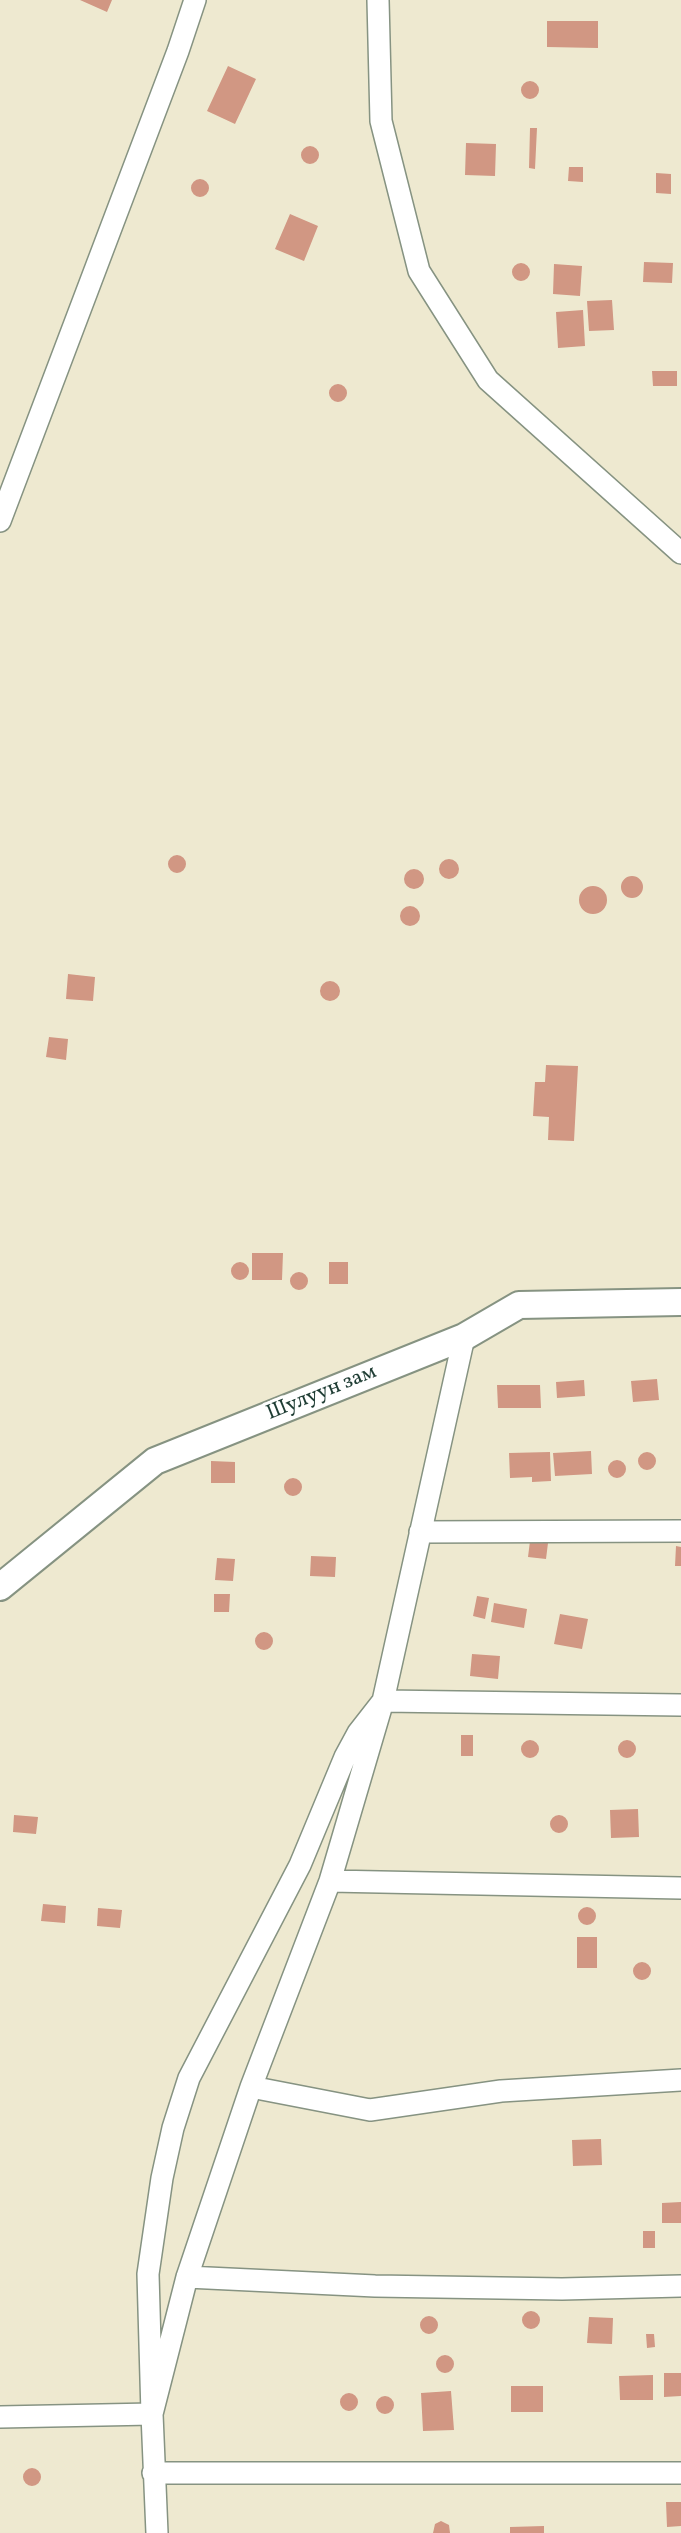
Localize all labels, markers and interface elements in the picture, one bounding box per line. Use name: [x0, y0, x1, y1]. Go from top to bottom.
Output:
street label: Шулуун зам: [263, 1361, 381, 1427]

